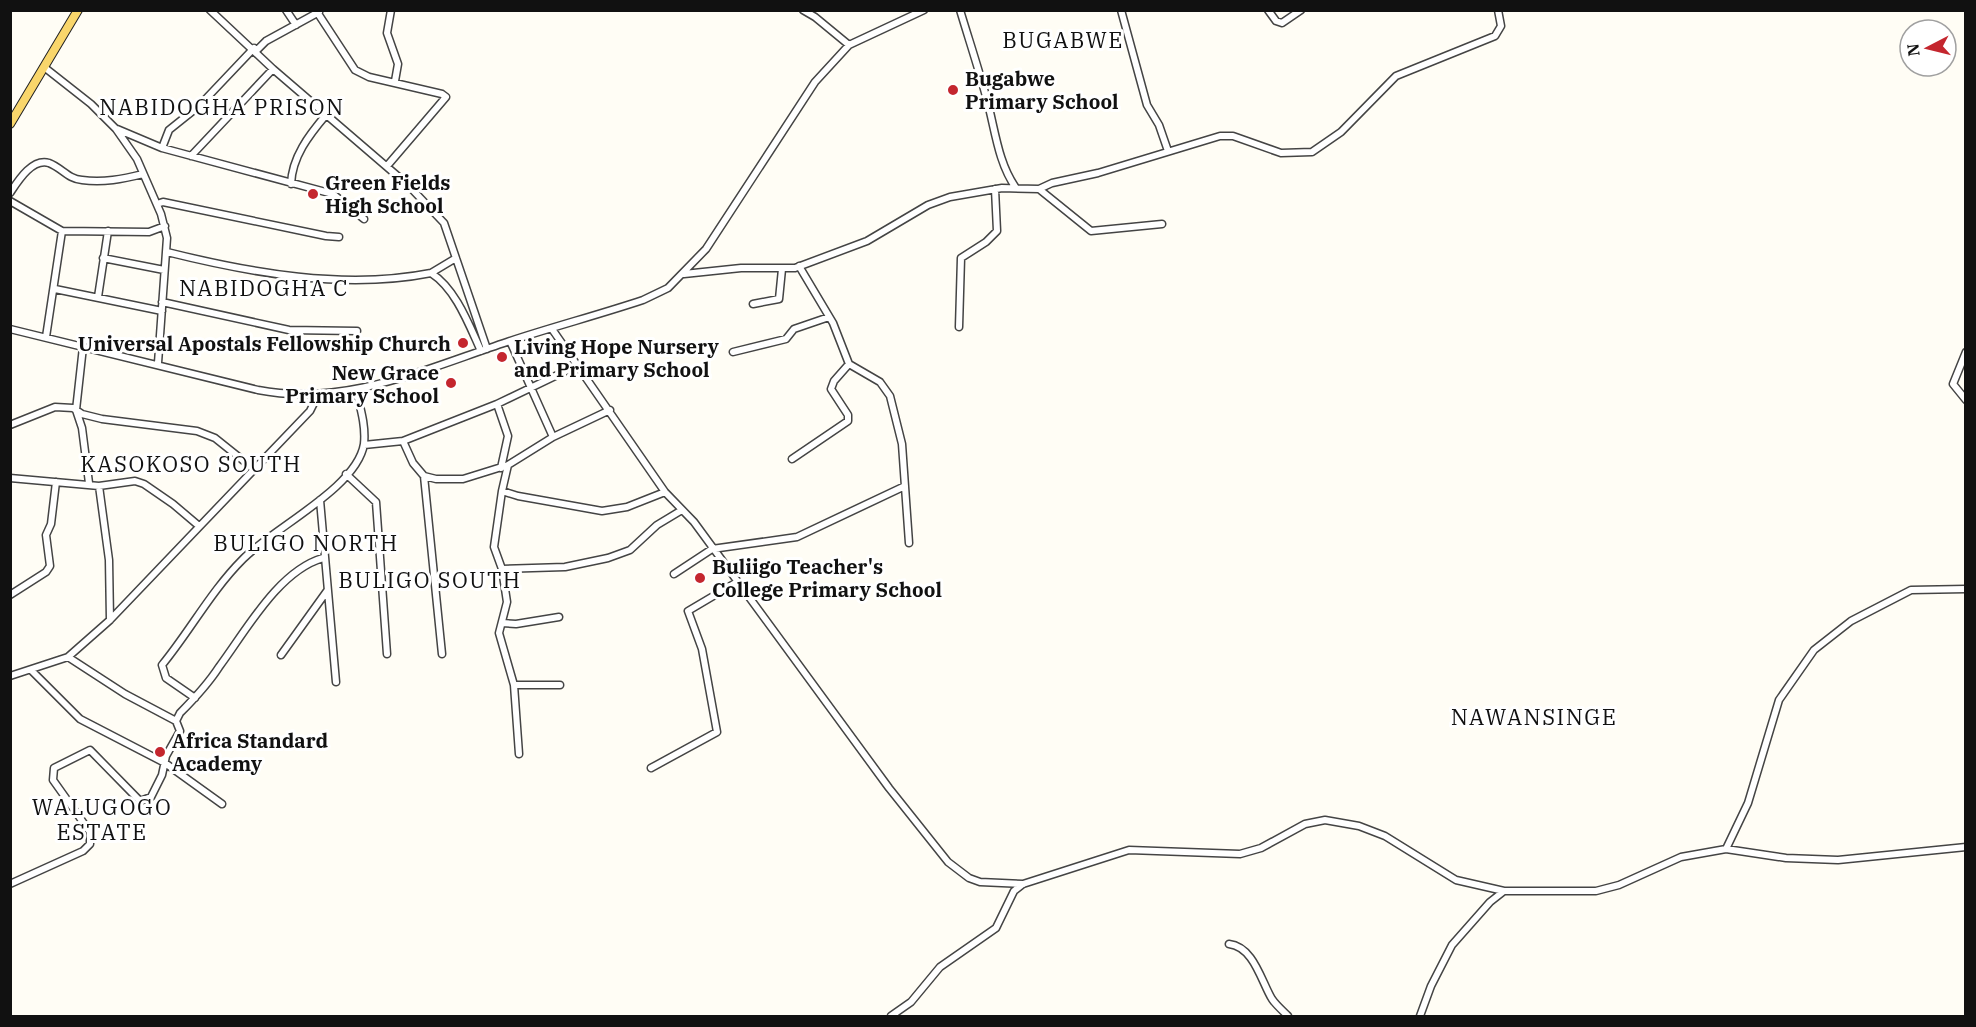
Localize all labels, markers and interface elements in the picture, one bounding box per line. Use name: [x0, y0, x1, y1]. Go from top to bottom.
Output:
north arrow: [1898, 18, 1958, 78]
district label: BUGABWE: [1002, 25, 1124, 54]
text: N: [1902, 42, 1924, 57]
place label: Bugabwe Primary School: [965, 65, 1119, 115]
marker: Bugabwe Primary School: [946, 83, 960, 97]
district label: NABIDOGHA PRISON: [99, 92, 345, 121]
place label: Green Fields High School: [325, 169, 451, 219]
marker: Green Fields High School: [306, 187, 320, 201]
district label: NABIDOGHA C: [179, 273, 349, 302]
place label: Universal Apostals Fellowship Church: [78, 330, 451, 357]
place label: Living Hope Nursery and Primary School: [514, 333, 720, 383]
marker: Universal Apostals Fellowship Church: [456, 336, 470, 350]
marker: Living Hope Nursery and Primary School: [495, 350, 509, 364]
place label: New Grace Primary School: [285, 359, 439, 409]
marker: New Grace Primary School: [444, 376, 458, 390]
district label: KASOKOSO SOUTH: [80, 449, 302, 478]
district label: BULIGO NORTH: [213, 528, 399, 557]
place label: Buliigo Teacher's College Primary School: [712, 553, 942, 603]
district label: BULIGO SOUTH: [338, 565, 522, 594]
marker: Buliigo Teacher's College Primary School: [693, 571, 707, 585]
district label: NAWANSINGE: [1451, 702, 1617, 731]
place label: Africa Standard Academy: [172, 727, 329, 777]
marker: Africa Standard Academy: [153, 745, 167, 759]
district label: WALUGOGO ESTATE: [32, 792, 172, 846]

